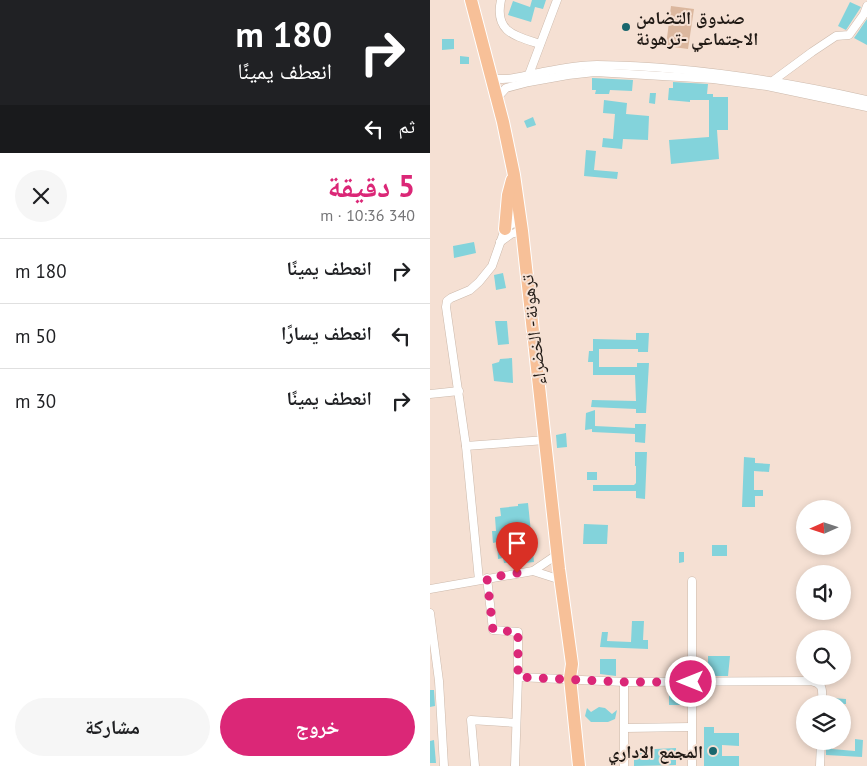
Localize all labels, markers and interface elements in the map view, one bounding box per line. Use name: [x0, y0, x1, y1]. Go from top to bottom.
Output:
place label: صندوق التضامن الاجتماعي -ترهونة: [636, 6, 758, 53]
text: 180 m: [235, 11, 332, 57]
icon: right: [350, 20, 415, 85]
marker: صندوق التضامن الاجتماعي -ترهونة: [620, 21, 632, 33]
text: انعطف يمينًا: [237, 57, 332, 85]
text: ثم: [398, 114, 415, 138]
icon: left: [360, 115, 388, 143]
text: 5 دقيقة: [327, 166, 415, 205]
button: close: [15, 170, 67, 222]
text: 340 m · 10:36: [320, 205, 415, 225]
text: انعطف يمينًا: [287, 256, 372, 280]
icon: right: [387, 257, 415, 285]
text: 180 m: [15, 259, 67, 283]
street label: ترهونة - الخضراء: [515, 274, 551, 386]
text: انعطف يسارًا: [281, 321, 372, 345]
icon: left: [387, 322, 415, 350]
text: 50 m: [15, 324, 56, 348]
text: انعطف يمينًا: [287, 386, 372, 410]
icon: right: [387, 387, 415, 415]
text: 30 m: [15, 389, 56, 413]
north arrow: [796, 500, 851, 555]
map controls: [796, 500, 851, 750]
pin: [496, 522, 538, 573]
icon: arrive: [503, 529, 531, 557]
button: sound: [796, 565, 851, 620]
button: search: [796, 630, 851, 685]
position arrow: [664, 655, 716, 707]
button: layers: [796, 695, 851, 750]
button: مشاركة: [15, 698, 210, 756]
button: خروج: [220, 698, 415, 756]
place label: المجمع الاداري: [608, 740, 703, 766]
marker: المجمع الاداري: [707, 745, 719, 757]

